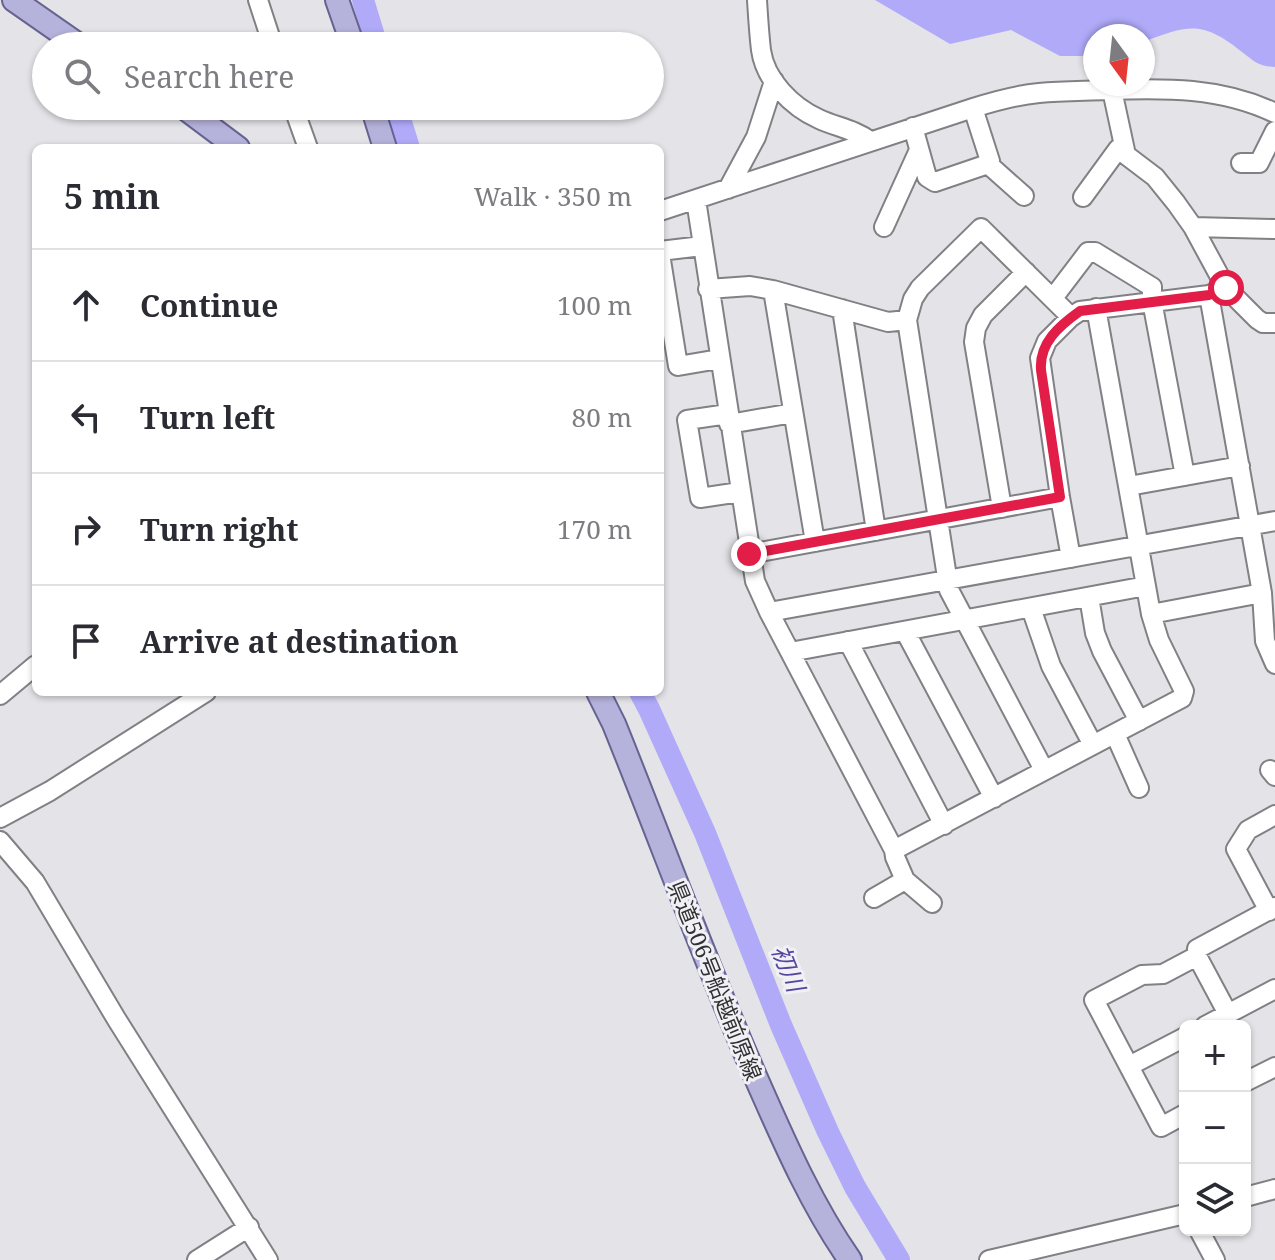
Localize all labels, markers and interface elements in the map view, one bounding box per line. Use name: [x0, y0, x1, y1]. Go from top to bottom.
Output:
north arrow: [1083, 24, 1155, 96]
search box: [32, 32, 664, 120]
icon: search: [60, 54, 104, 98]
text: Search here: [124, 56, 294, 97]
text: 5 min: [64, 173, 160, 219]
text: Walk · 350 m: [474, 178, 632, 214]
route start: [1208, 270, 1244, 306]
icon: ahead: [64, 283, 108, 327]
text: Continue: [140, 285, 278, 326]
text: 100 m: [557, 287, 632, 323]
icon: left: [64, 395, 108, 439]
text: Turn left: [140, 397, 275, 438]
text: 80 m: [572, 399, 632, 435]
icon: right: [64, 507, 108, 551]
text: Turn right: [140, 509, 298, 550]
text: 170 m: [557, 511, 632, 547]
route end: [731, 536, 767, 572]
icon: arrive: [64, 619, 108, 663]
text: Arrive at destination: [140, 621, 459, 662]
street label: 県道506号船越前原線: [662, 876, 770, 1084]
water label: 初川: [765, 940, 814, 999]
map controls: [1179, 1020, 1251, 1236]
button: +: [1179, 1020, 1251, 1092]
button: −: [1179, 1092, 1251, 1164]
button: layers: [1179, 1164, 1251, 1236]

